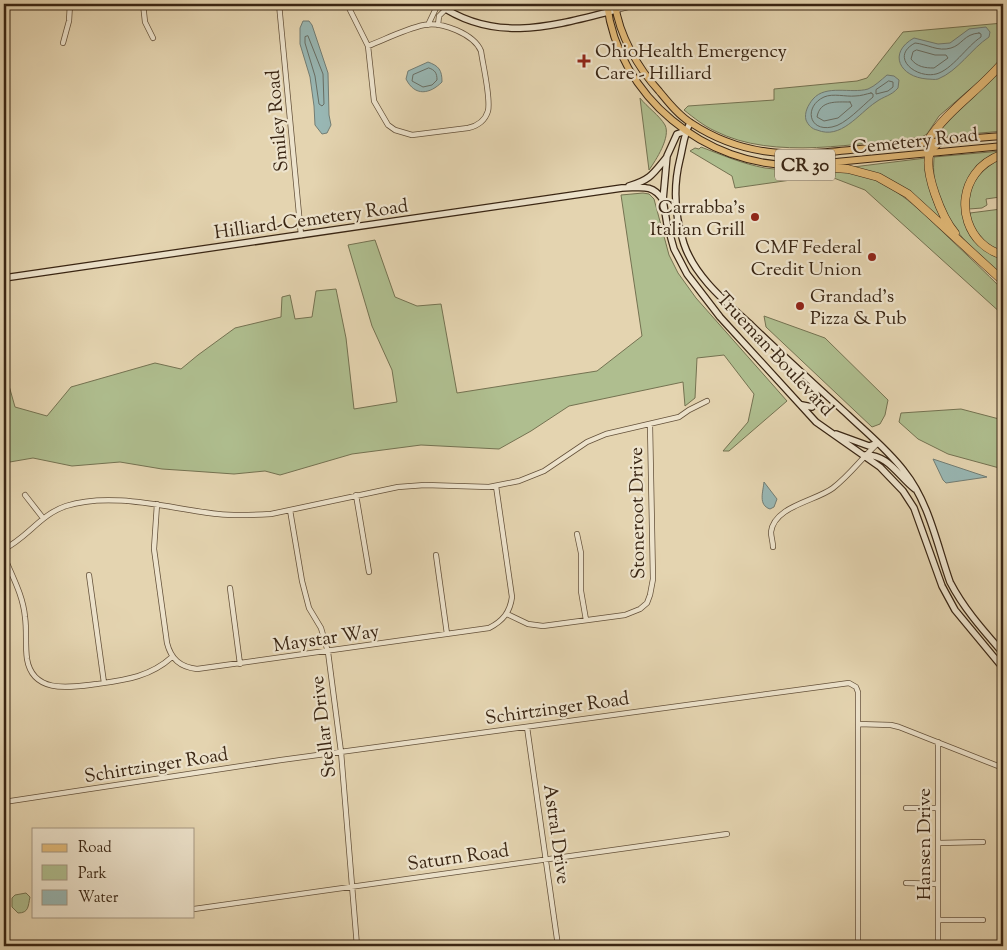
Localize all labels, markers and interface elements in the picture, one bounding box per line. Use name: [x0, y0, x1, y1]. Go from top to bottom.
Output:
place label: OhioHealth Emergency Care - Hilliard: [595, 39, 788, 88]
marker: OhioHealth Emergency Care - Hilliard: [577, 54, 591, 68]
street label: Smiley Road: [261, 68, 296, 173]
street label: Cemetery Road: [851, 122, 980, 163]
road number: CR 30: [775, 150, 835, 180]
street label: Hilliard-Cemetery Road: [213, 193, 410, 247]
place label: Carrabba's Italian Grill: [650, 195, 745, 244]
marker: Carrabba's Italian Grill: [749, 211, 761, 223]
place label: CMF Federal Credit Union: [751, 235, 862, 284]
marker: CMF Federal Credit Union: [866, 251, 878, 263]
place label: Grandad's Pizza & Pub: [810, 284, 907, 333]
street label: Trueman Boulevard: [709, 286, 839, 423]
marker: Grandad's Pizza & Pub: [794, 300, 806, 312]
street label: Stoneroot Drive: [624, 446, 653, 579]
street label: Maystar Way: [271, 619, 382, 660]
street label: Stellar Drive: [305, 674, 344, 779]
street label: Schirtzinger Road: [483, 686, 631, 733]
street label: Schirtzinger Road: [82, 742, 231, 791]
street label: Astral Drive: [535, 783, 576, 886]
street label: Hansen Drive: [912, 788, 939, 900]
legend: [32, 828, 195, 918]
text: Road: [78, 838, 112, 859]
street label: Saturn Road: [406, 838, 511, 879]
text: Park: [78, 864, 107, 885]
text: Water: [78, 888, 119, 909]

